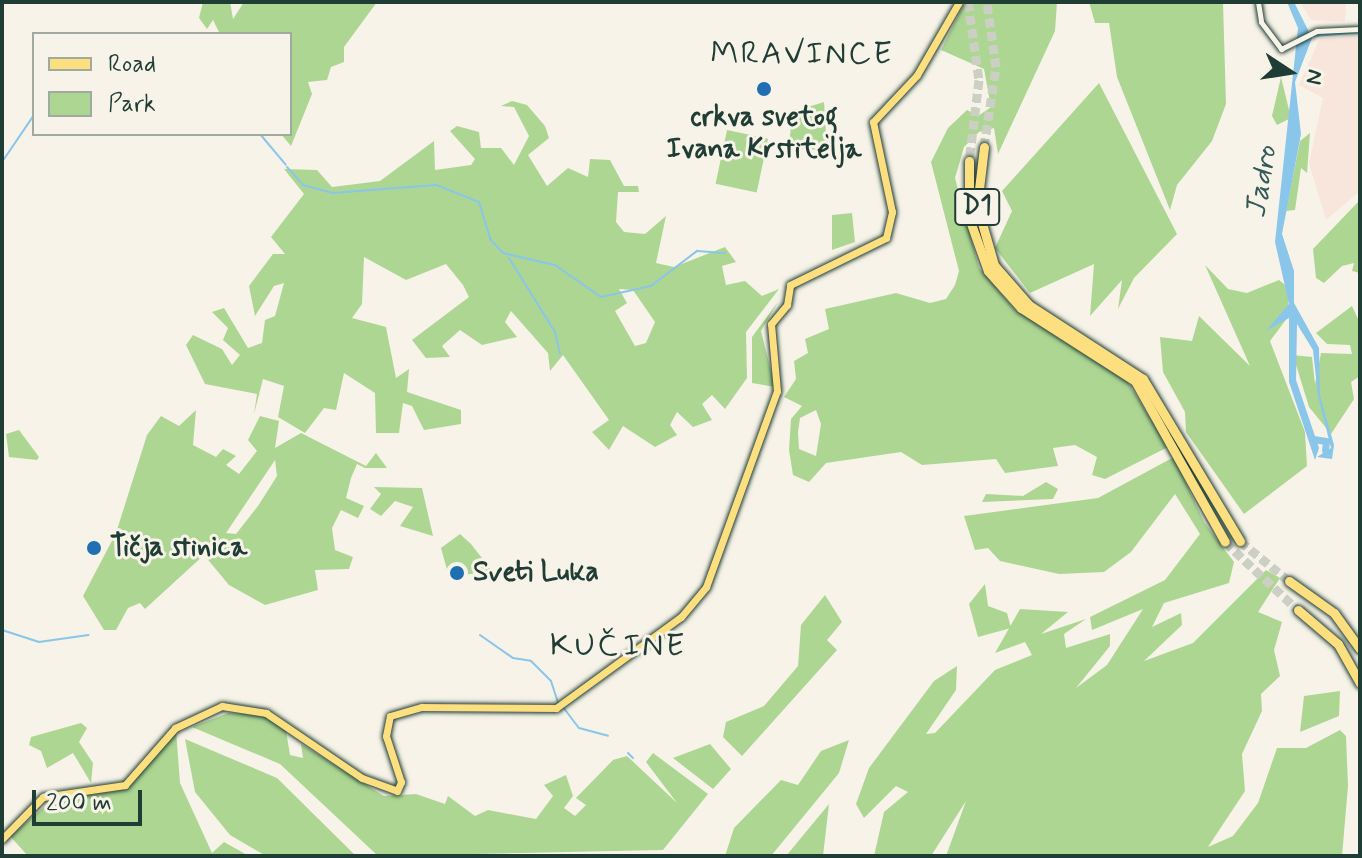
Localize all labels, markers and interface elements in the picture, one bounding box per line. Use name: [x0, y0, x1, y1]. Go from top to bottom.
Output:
legend: [32, 32, 292, 136]
north arrow: [1250, 32, 1330, 112]
district label: MRAVINCE: [711, 35, 893, 73]
text: Road: [108, 49, 156, 80]
text: N: [1298, 67, 1329, 87]
marker: crkva svetog Ivana Krstitelja: [755, 80, 773, 98]
text: Park: [108, 89, 156, 120]
place label: crkva svetog Ivana Krstitelja: [665, 101, 863, 167]
water label: Jadro: [1239, 144, 1285, 220]
road number: D1: [953, 185, 1001, 229]
place label: Tičja stinica: [110, 531, 247, 565]
marker: Tičja stinica: [85, 539, 103, 557]
place label: Sveti Luka: [473, 556, 599, 590]
marker: Sveti Luka: [448, 564, 466, 582]
district label: KUČINE: [548, 627, 688, 665]
scale bar: [36, 774, 146, 824]
text: 200 m: [46, 788, 112, 819]

